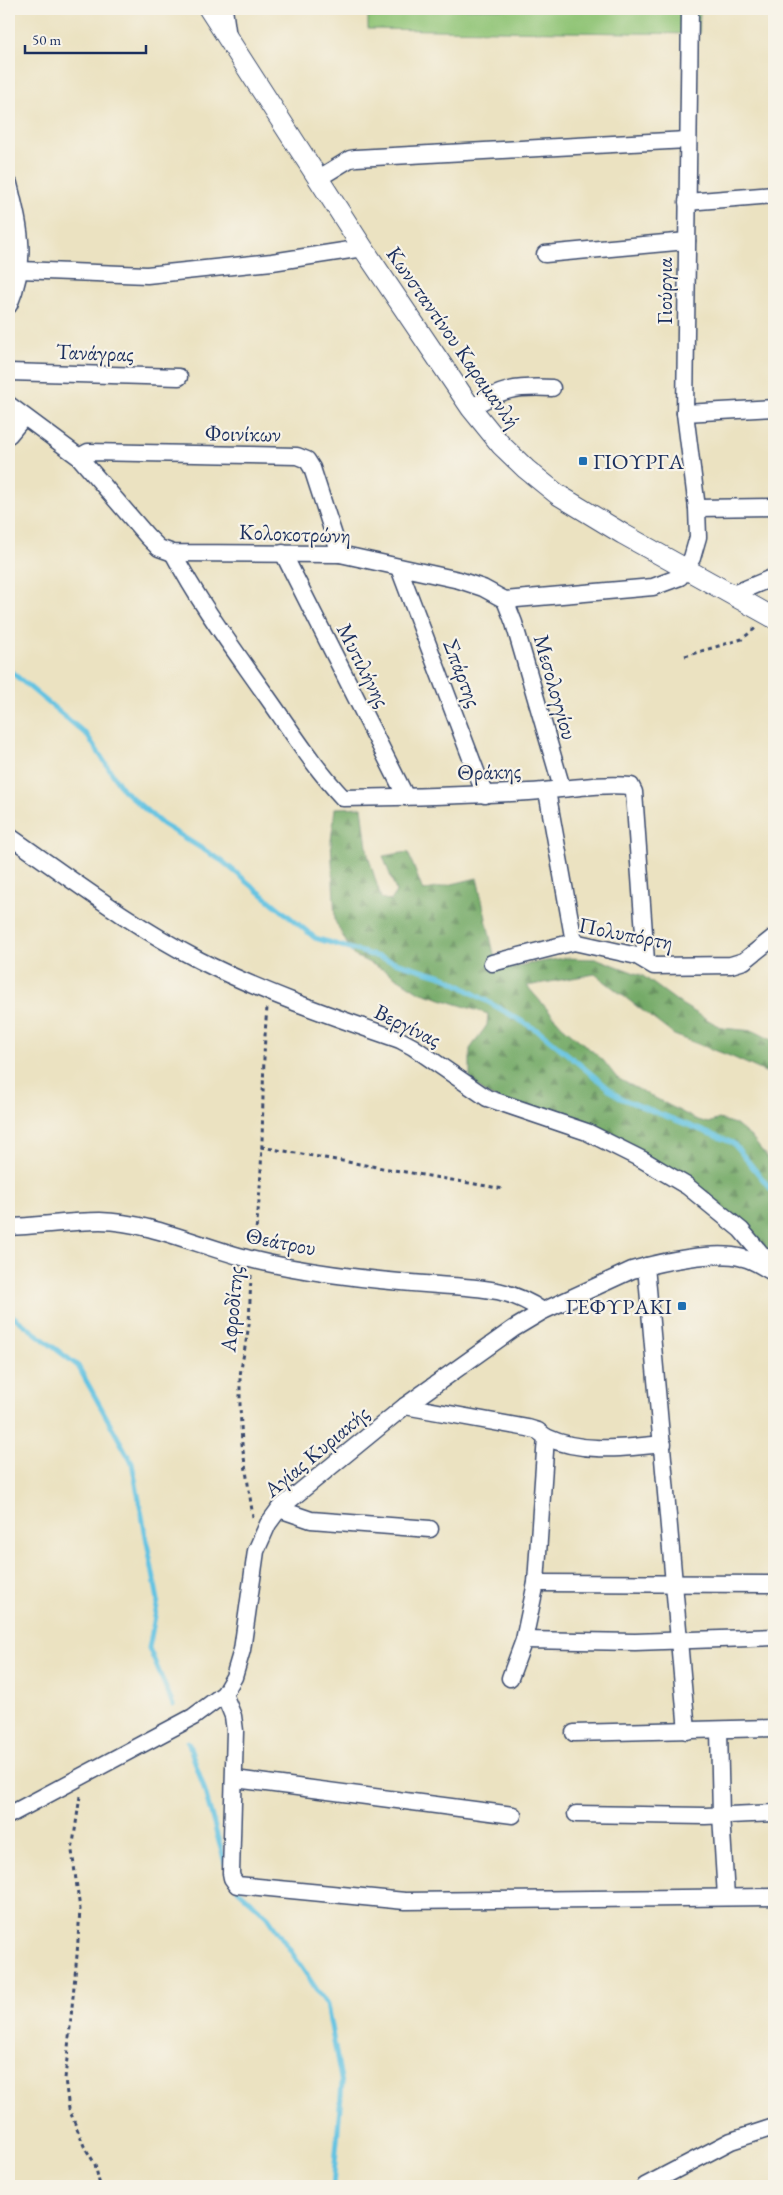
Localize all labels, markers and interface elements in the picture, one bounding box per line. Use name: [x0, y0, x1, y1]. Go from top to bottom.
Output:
scale bar: [25, 22, 146, 54]
text: 50 m: [32, 30, 61, 49]
street label: Κωνσταντίνου Καραμανλή: [380, 241, 527, 434]
street label: Γιούργια: [650, 257, 679, 324]
street label: Τανάγρας: [56, 337, 134, 368]
street label: Φοινίκων: [205, 418, 281, 449]
place label: ΓΙΟΥΡΓΑ: [593, 447, 684, 476]
marker: ΓΙΟΥΡΓΑ: [577, 455, 589, 467]
street label: Κολοκοτρώνη: [239, 517, 351, 550]
street label: Μυτιλήνης: [330, 618, 397, 712]
street label: Μεσολογγίου: [527, 631, 584, 743]
street label: Σπάρτης: [436, 635, 489, 711]
street label: Θράκης: [456, 756, 522, 787]
street label: Πολυπόρτη: [576, 910, 676, 957]
street label: Βεργίνας: [370, 997, 446, 1054]
street label: Θεάτρου: [243, 1220, 319, 1263]
street label: Αφροδίτης: [213, 1265, 250, 1354]
place label: ΓΕΦΥΡΑΚΙ: [566, 1292, 673, 1321]
marker: ΓΕΦΥΡΑΚΙ: [676, 1300, 688, 1312]
street label: Αγίας Κυριακής: [257, 1399, 375, 1505]

